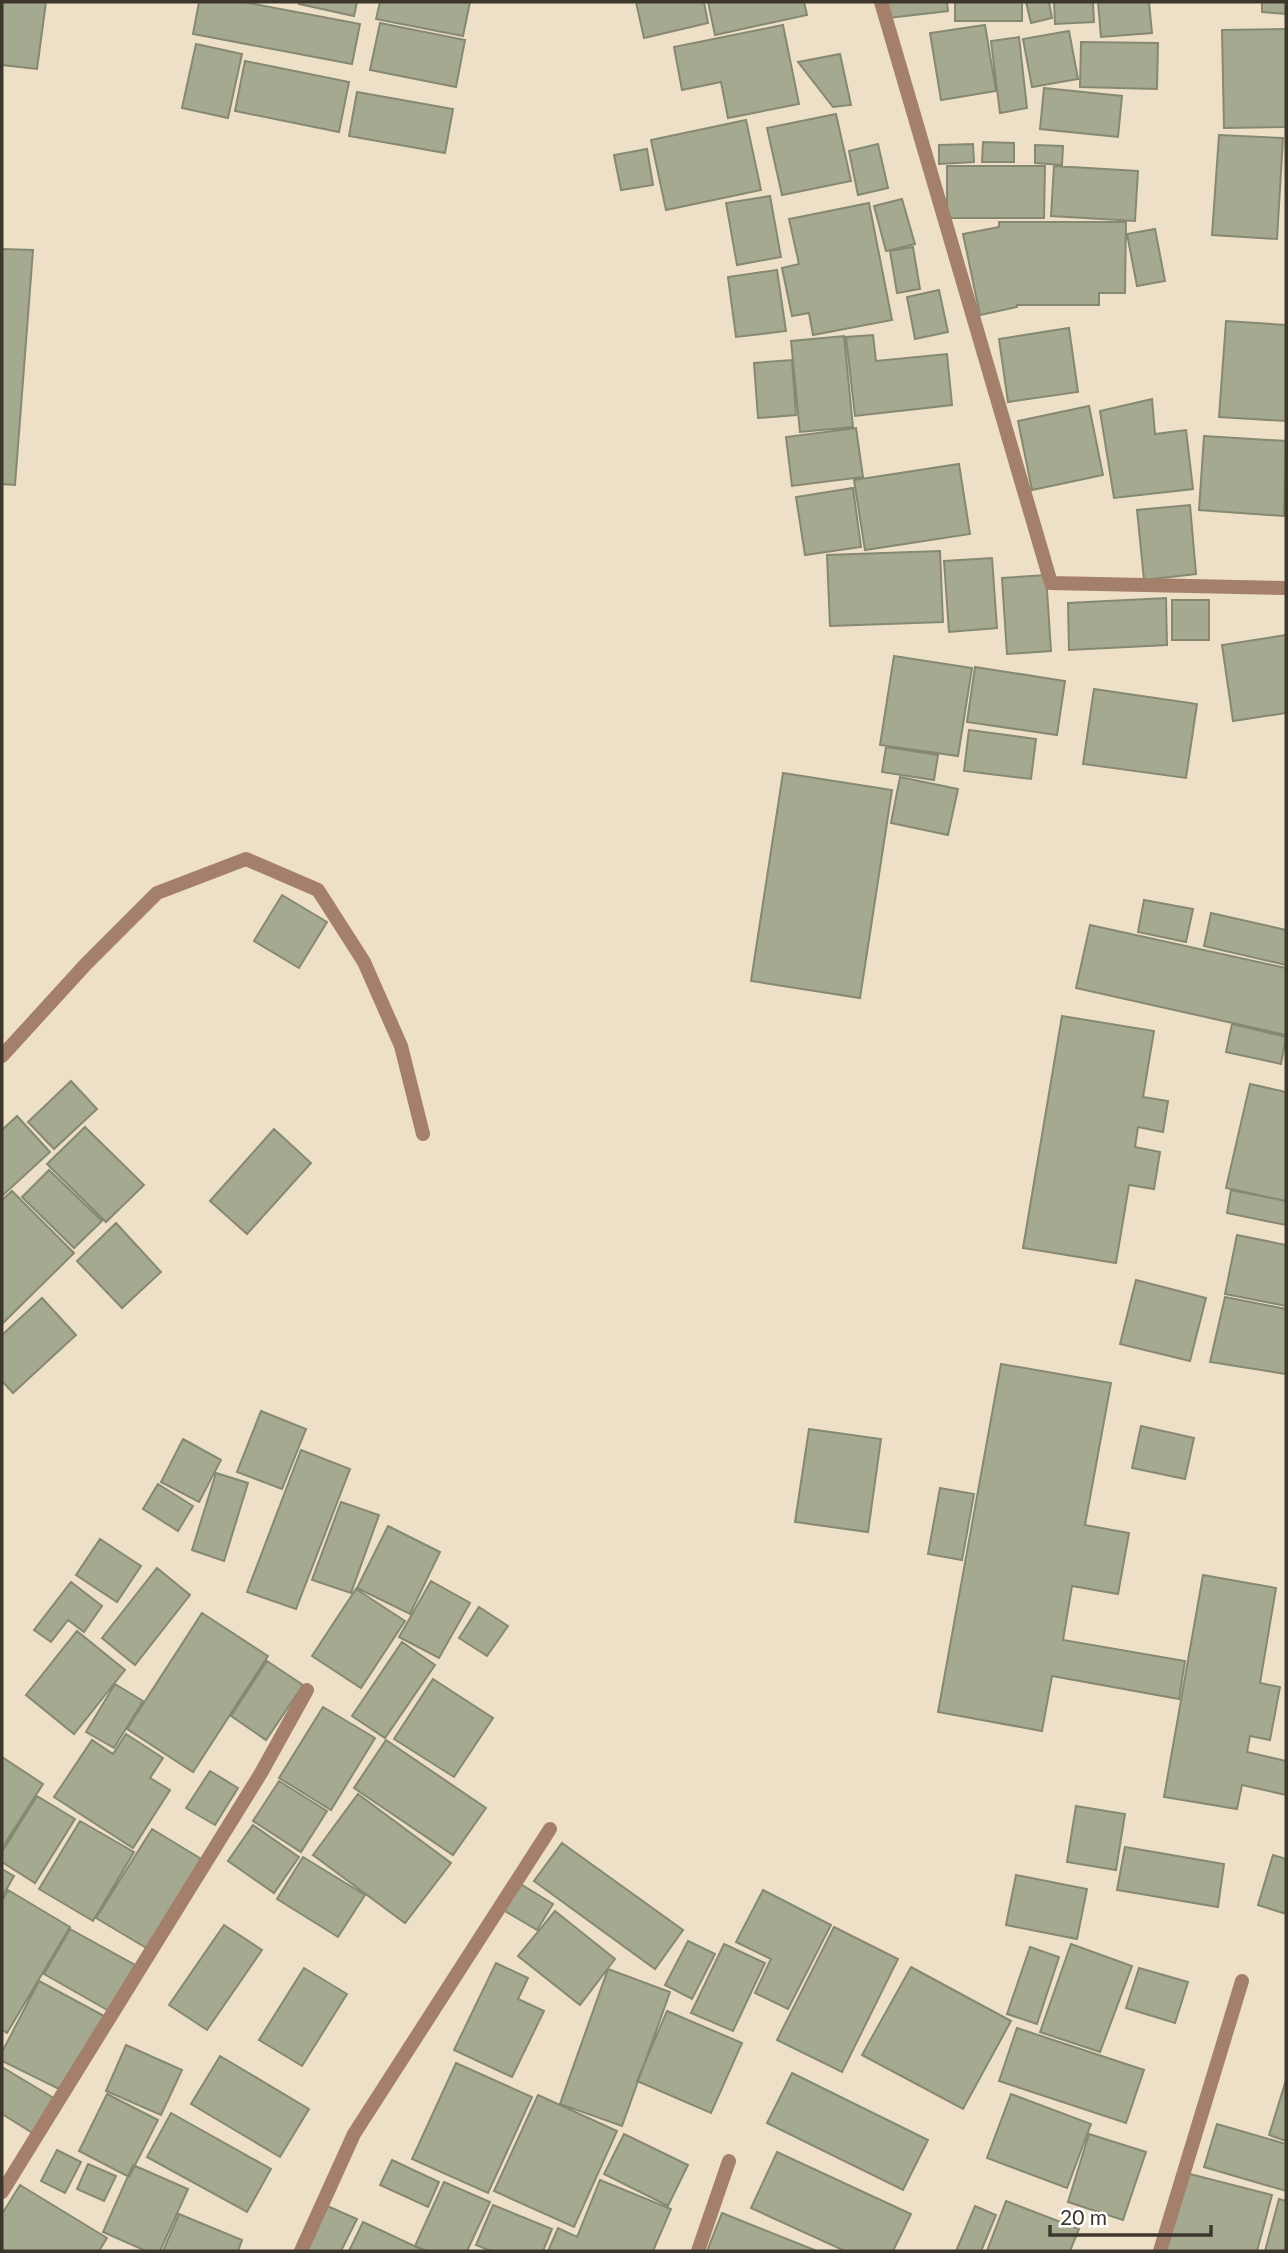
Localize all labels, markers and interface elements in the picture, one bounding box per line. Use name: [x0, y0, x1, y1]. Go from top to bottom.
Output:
scale bar: [1050, 2194, 1211, 2238]
text: 20 m: [1060, 2204, 1107, 2229]

